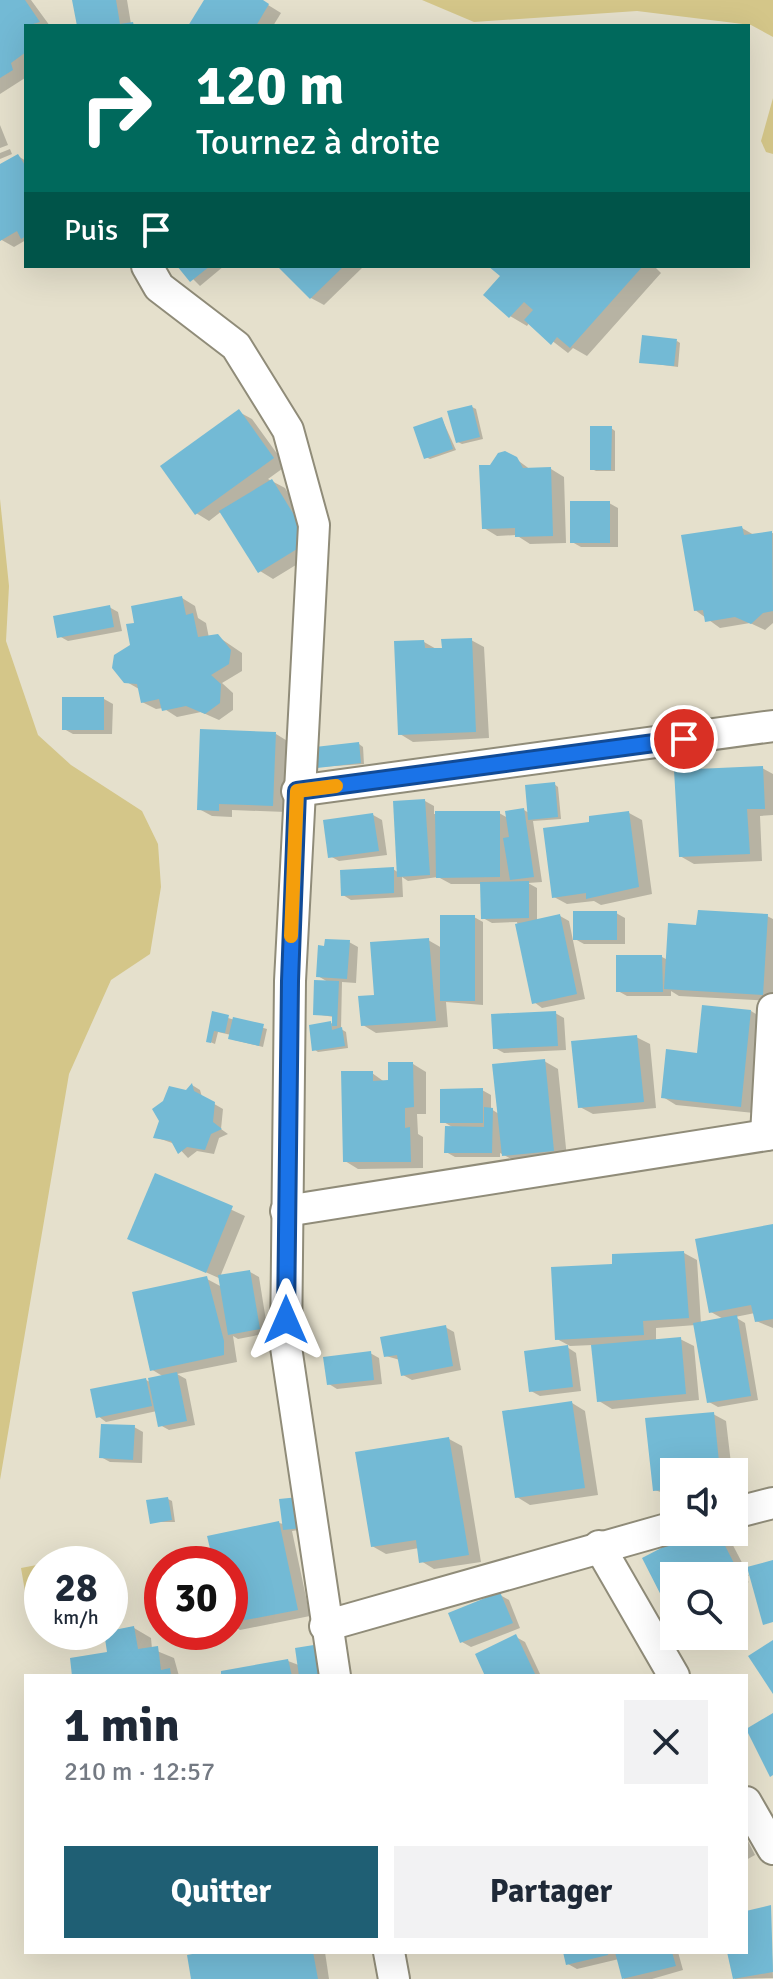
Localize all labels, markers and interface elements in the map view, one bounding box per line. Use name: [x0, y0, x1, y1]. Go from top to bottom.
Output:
text: 120 m: [196, 51, 344, 120]
icon: right: [64, 56, 168, 160]
text: Tournez à droite: [196, 120, 440, 165]
icon: arrive: [134, 208, 178, 252]
text: Puis: [64, 212, 118, 249]
pin: [650, 705, 718, 773]
icon: arrive: [662, 717, 706, 761]
position arrow: [244, 1278, 328, 1362]
map controls: [660, 1458, 748, 1650]
button: sound: [660, 1458, 748, 1546]
speed limit sign: 30: [144, 1546, 248, 1650]
button: search: [660, 1562, 748, 1650]
text: 28: [54, 1563, 98, 1613]
text: km/h: [53, 1605, 99, 1630]
text: 1 min: [64, 1696, 180, 1755]
button: close: [624, 1700, 708, 1784]
text: 210 m · 12:57: [64, 1756, 215, 1788]
button: Quitter: [64, 1846, 378, 1938]
button: Partager: [394, 1846, 708, 1938]

